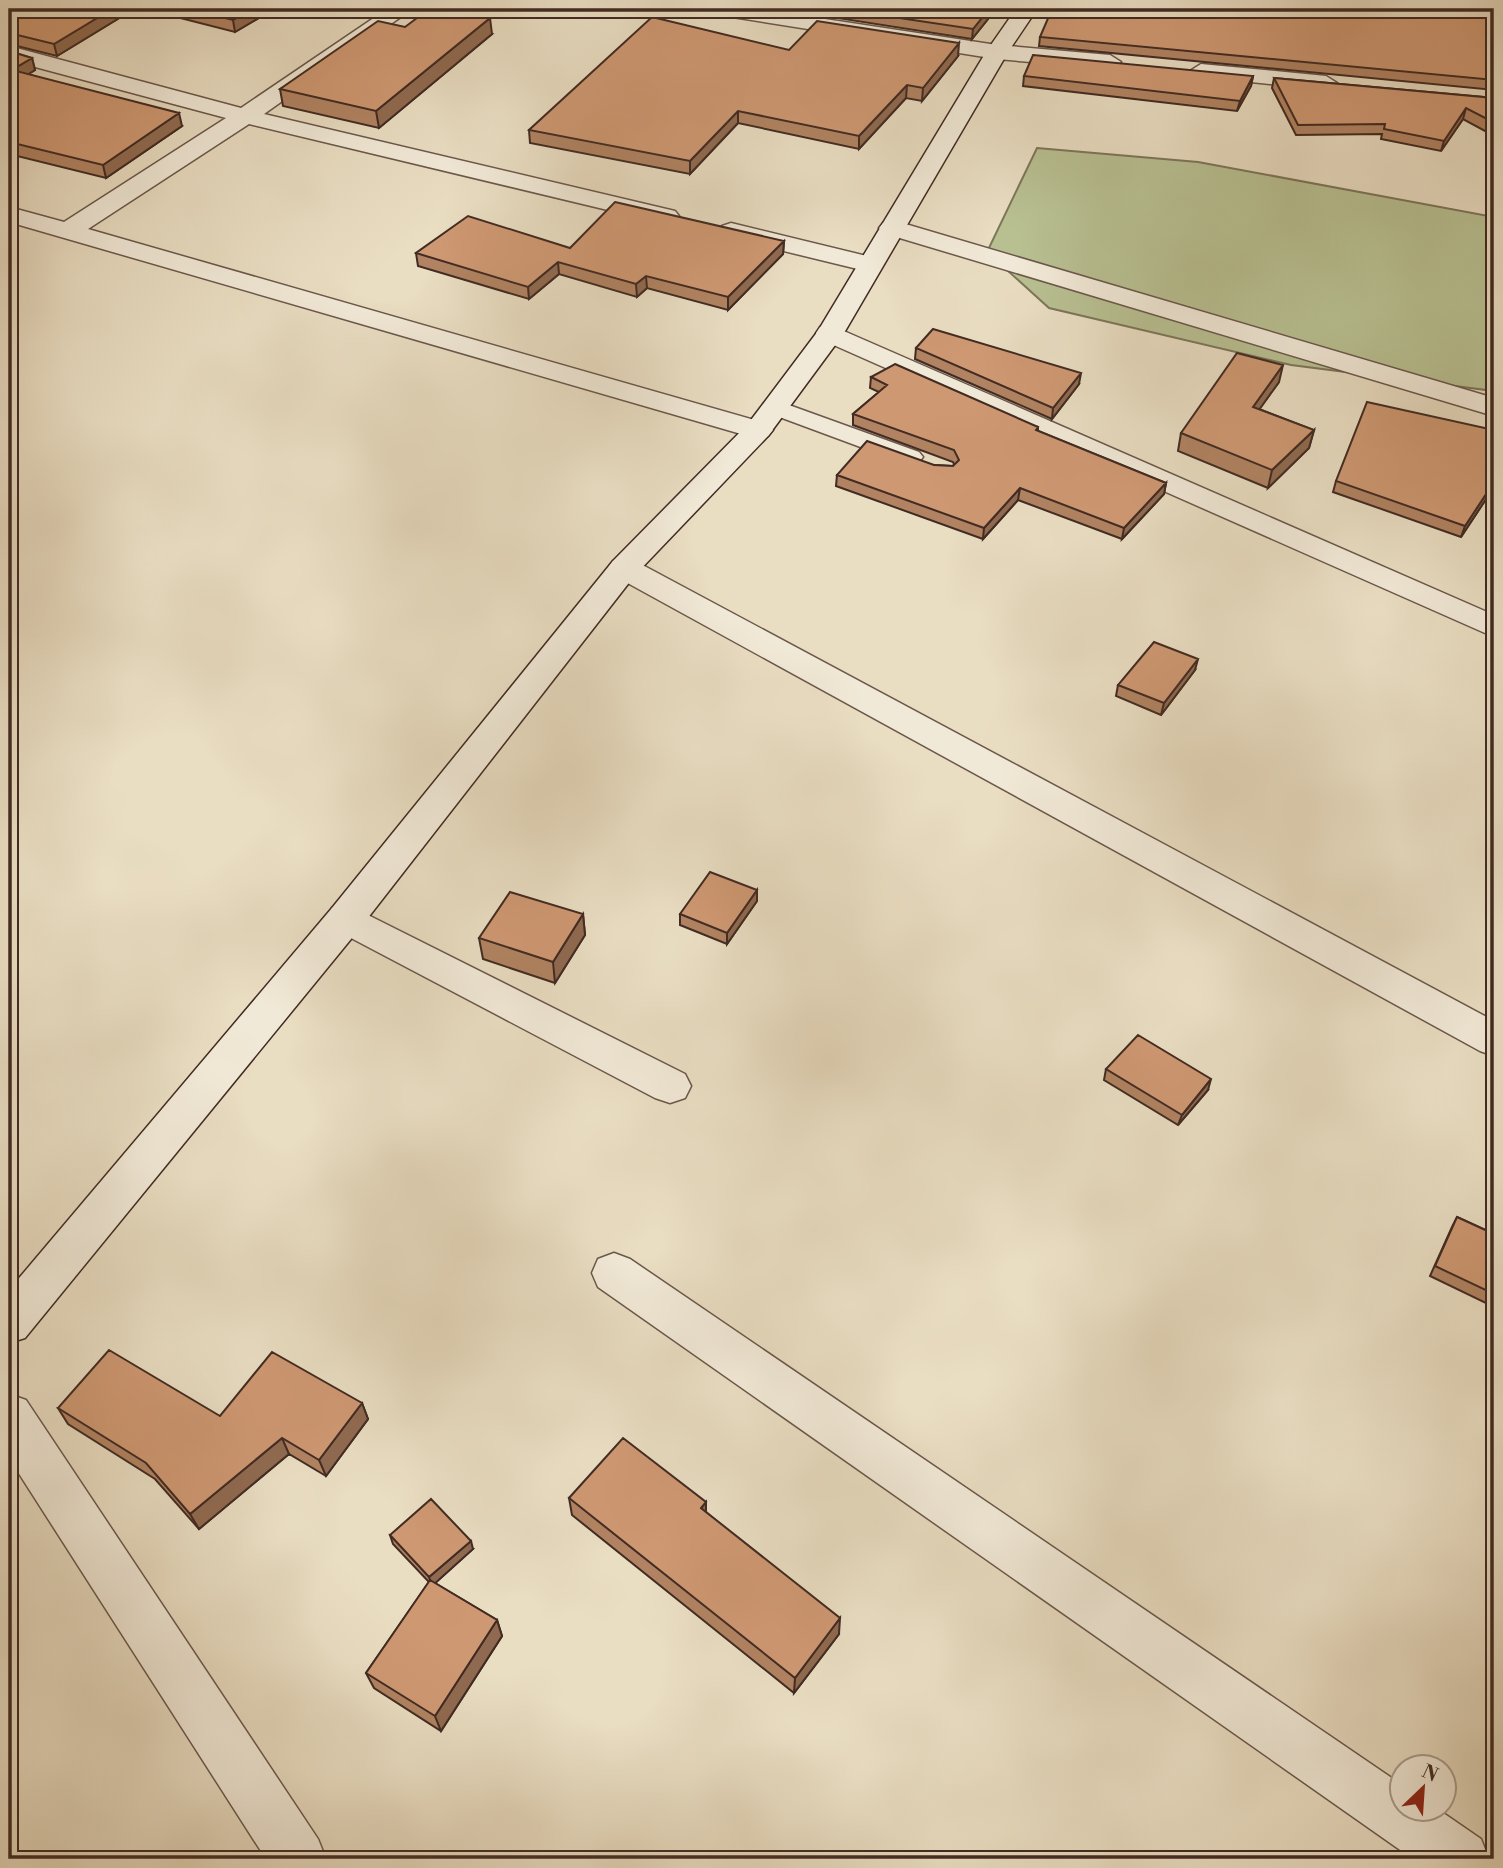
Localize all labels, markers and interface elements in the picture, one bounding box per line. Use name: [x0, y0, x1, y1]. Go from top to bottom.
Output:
north arrow: [1388, 1752, 1458, 1822]
text: N: [1418, 1759, 1442, 1788]

